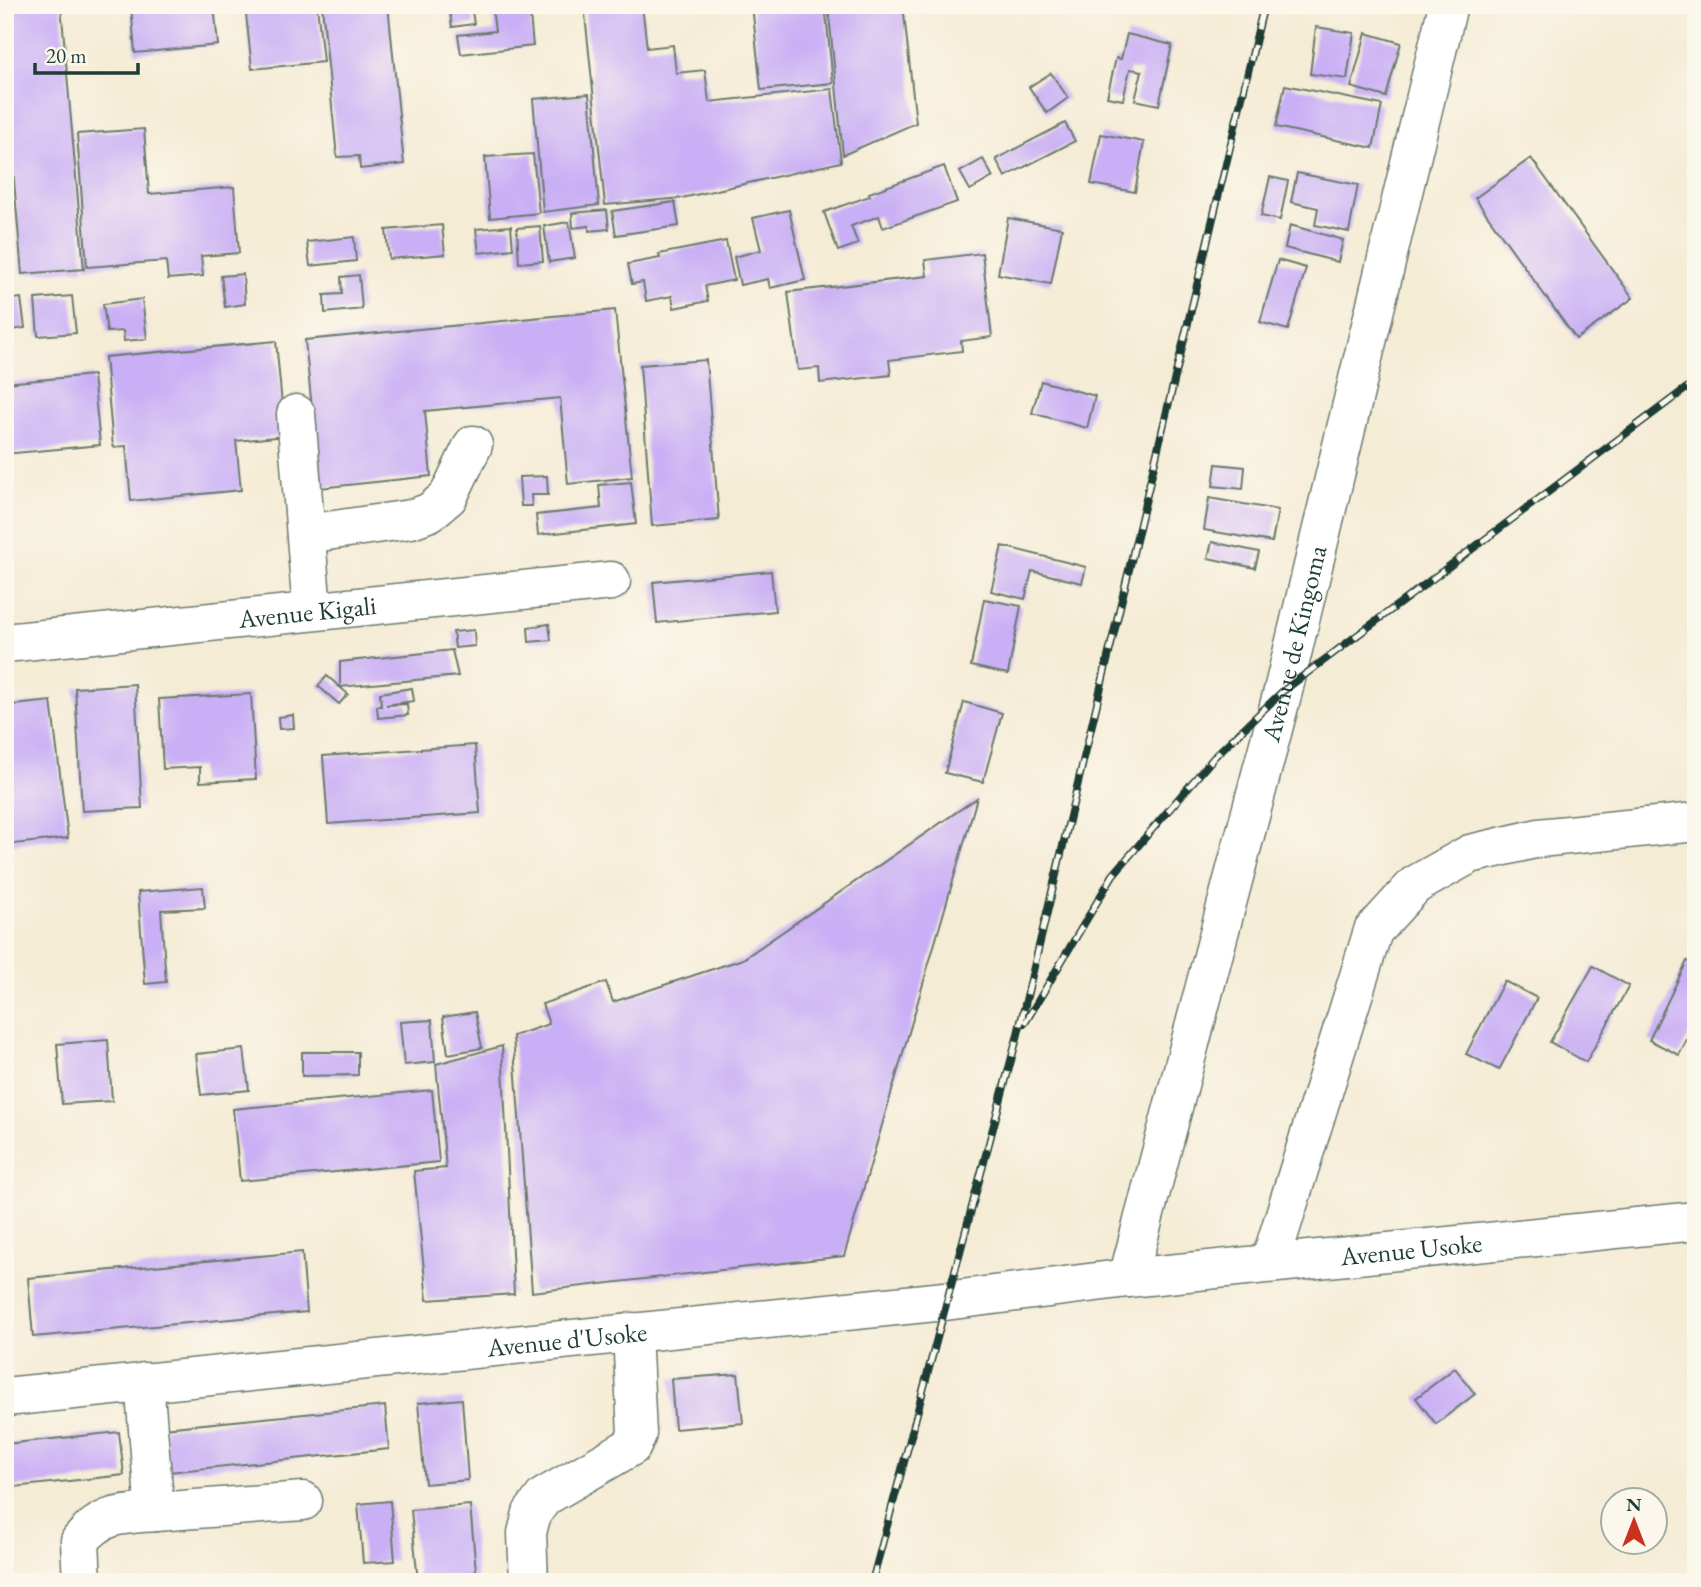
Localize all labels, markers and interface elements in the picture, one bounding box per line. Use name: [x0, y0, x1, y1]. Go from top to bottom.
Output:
scale bar: [35, 32, 138, 76]
text: 20 m: [46, 42, 87, 69]
street label: Avenue de Kingoma: [1253, 541, 1335, 746]
street label: Avenue Kigali: [236, 588, 378, 636]
street label: Avenue Usoke: [1338, 1226, 1484, 1274]
street label: Avenue d'Usoke: [484, 1315, 649, 1365]
north arrow: [1600, 1486, 1670, 1556]
text: N: [1626, 1492, 1642, 1517]

